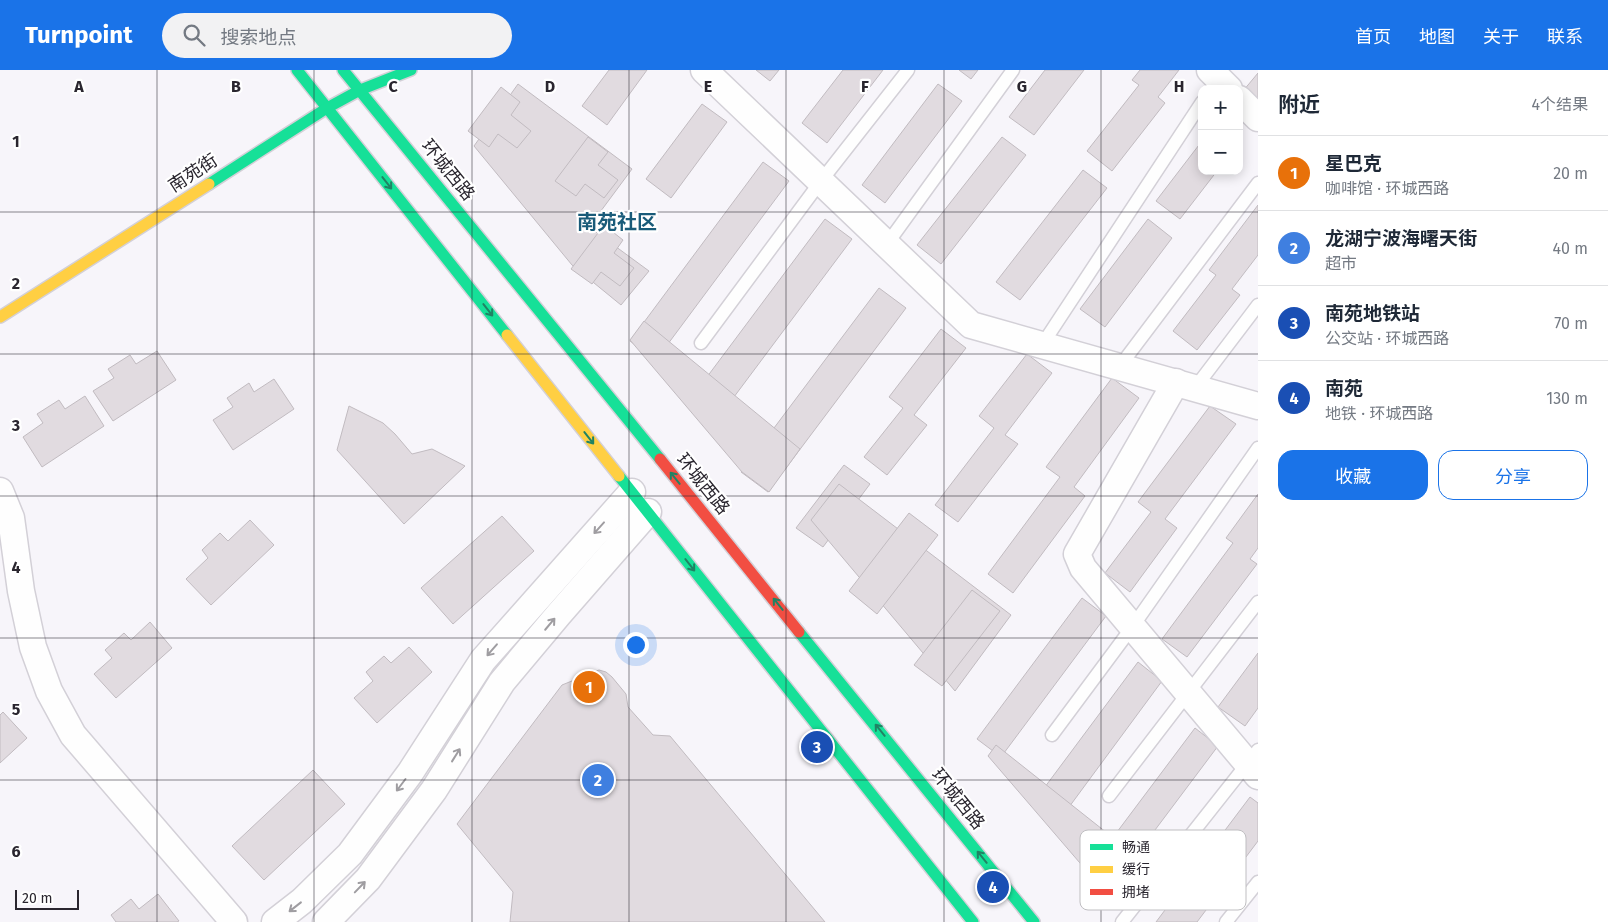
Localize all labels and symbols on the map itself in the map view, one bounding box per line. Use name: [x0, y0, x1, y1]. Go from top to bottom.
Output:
text: A: [73, 77, 84, 96]
text: B: [231, 77, 241, 96]
text: C: [388, 77, 398, 96]
text: D: [545, 77, 555, 96]
text: E: [704, 77, 712, 96]
text: F: [861, 77, 869, 96]
text: G: [1017, 77, 1027, 96]
text: H: [1174, 77, 1184, 96]
text: 1: [12, 132, 20, 151]
street label: 环城西路: [417, 135, 479, 205]
street label: 南苑街: [164, 149, 222, 197]
one-way arrow: [382, 176, 392, 190]
district label: 南苑社区: [577, 210, 657, 234]
text: 2: [12, 274, 20, 293]
one-way arrow: [482, 303, 493, 316]
text: 3: [11, 416, 20, 435]
one-way arrow: [583, 431, 594, 444]
street label: 环城西路: [672, 449, 734, 519]
one-way arrow: [670, 471, 681, 484]
one-way arrow: [593, 521, 605, 534]
text: 4: [11, 558, 21, 577]
one-way arrow: [684, 558, 695, 571]
one-way arrow: [772, 598, 783, 611]
one-way arrow: [545, 618, 556, 631]
your location: [623, 632, 649, 658]
one-way arrow: [486, 643, 497, 656]
pin: 1: [573, 668, 605, 706]
text: 5: [12, 700, 21, 719]
one-way arrow: [874, 724, 885, 737]
pin: 3: [801, 728, 833, 766]
one-way arrow: [451, 749, 461, 763]
pin: 2: [582, 761, 614, 799]
street label: 环城西路: [927, 764, 989, 834]
one-way arrow: [396, 778, 407, 791]
legend: [1080, 830, 1246, 910]
text: 畅通: [1122, 839, 1150, 856]
text: 6: [11, 842, 21, 861]
one-way arrow: [976, 851, 987, 864]
text: 缓行: [1122, 861, 1150, 878]
pin: 4: [977, 868, 1009, 906]
one-way arrow: [354, 881, 366, 893]
text: 拥堵: [1122, 884, 1150, 901]
scale bar: [15, 887, 79, 910]
one-way arrow: [288, 901, 301, 912]

